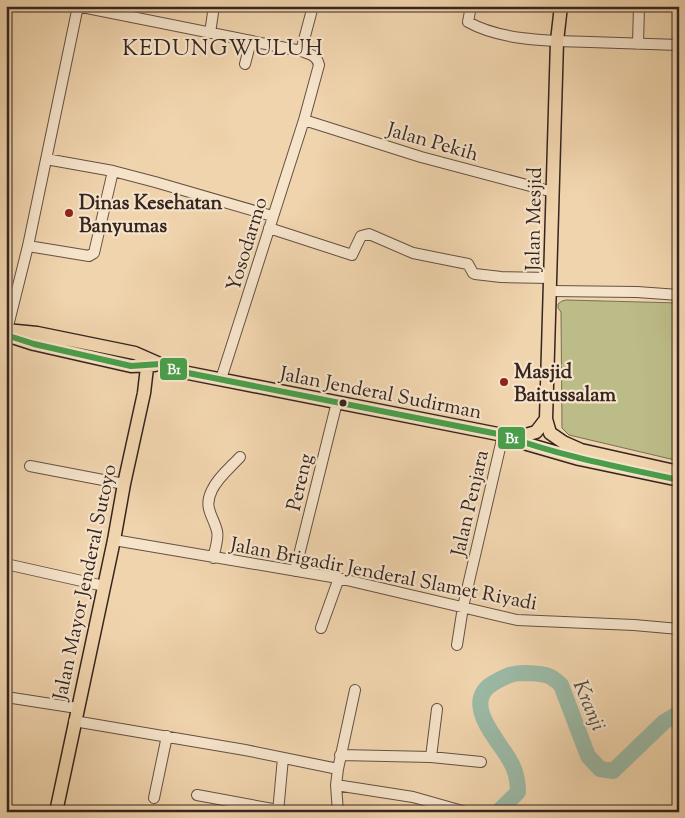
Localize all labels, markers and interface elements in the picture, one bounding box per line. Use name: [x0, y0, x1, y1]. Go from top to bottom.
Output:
district label: KEDUNGWULUH: [122, 34, 324, 66]
street label: Jalan Pekih: [382, 116, 482, 170]
street label: Jalan Mesjid: [520, 167, 551, 272]
place label: Dinas Kesehatan Banyumas: [79, 190, 222, 242]
street label: Yosodarmo: [220, 194, 276, 295]
marker: Dinas Kesehatan Banyumas: [63, 207, 75, 219]
line badge: B1: [159, 357, 188, 381]
place label: Masjid Baitussalam: [514, 359, 616, 411]
street label: Jalan Jenderal Sudirman: [276, 360, 484, 428]
text: B1: [167, 361, 181, 381]
marker: Masjid Baitussalam: [498, 376, 510, 388]
unlabelled marker: [338, 398, 348, 408]
line badge: B1: [497, 426, 526, 450]
text: B1: [505, 430, 519, 450]
street label: Jalan Penjara: [445, 448, 498, 561]
street label: Pereng: [281, 451, 322, 514]
street label: Jalan Mayor Jenderal Sutoyo: [47, 462, 126, 704]
street label: Jalan Brigadir Jenderal Slamet Riyadi: [227, 531, 540, 619]
water label: Kranji: [564, 676, 612, 736]

